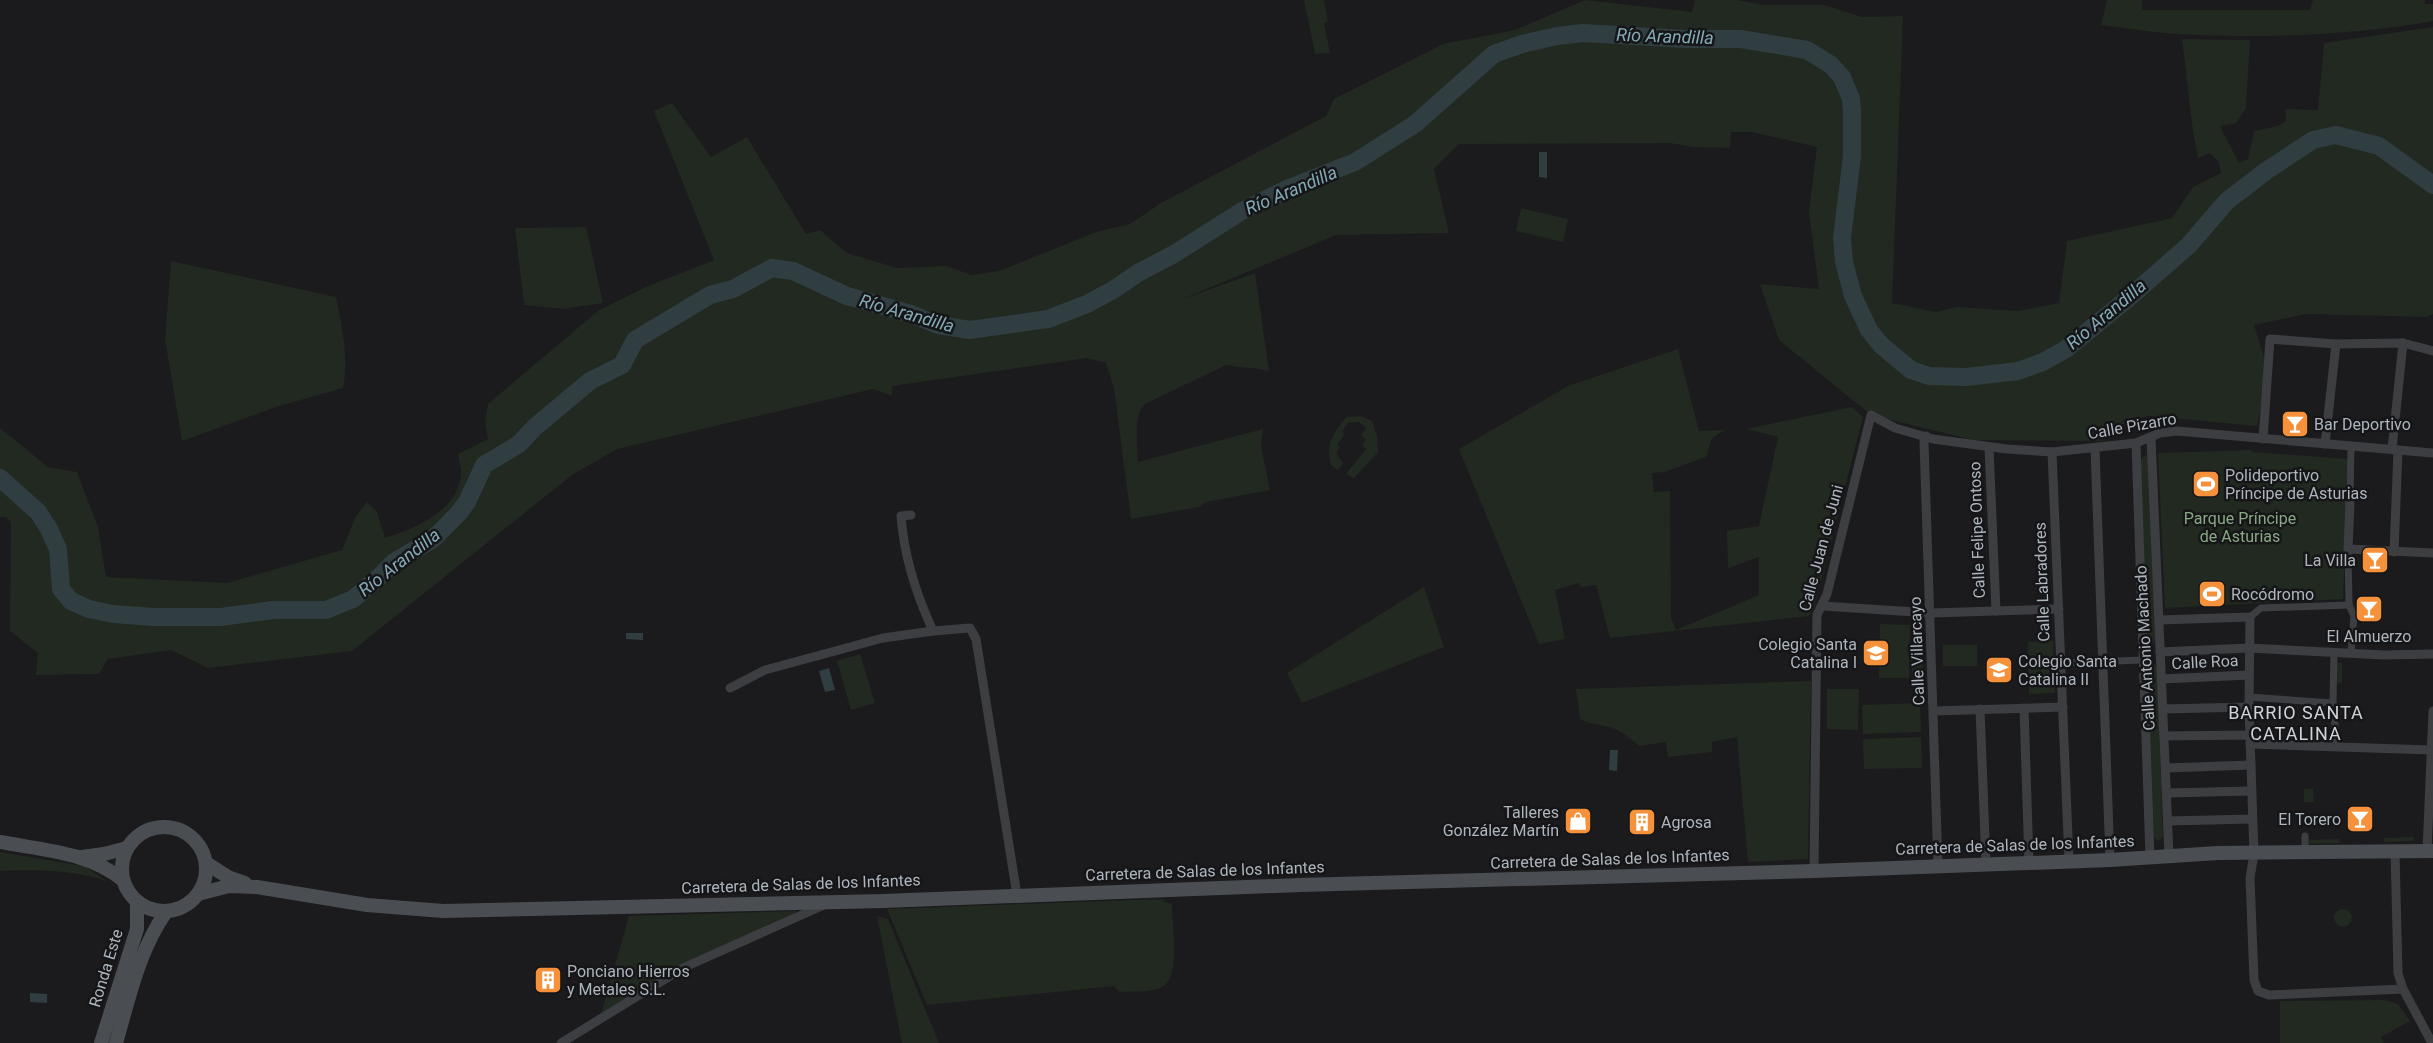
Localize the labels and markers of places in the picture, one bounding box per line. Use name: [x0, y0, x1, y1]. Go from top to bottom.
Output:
bar icon: Bar Deportivo: [2280, 409, 2310, 439]
place label: Bar Deportivo: [2314, 415, 2411, 434]
place label: Polideportivo Príncipe de Asturias: [2225, 466, 2368, 503]
sports icon: Polideportivo Príncipe de Asturias: [2191, 469, 2221, 499]
bar icon: La Villa: [2360, 545, 2390, 575]
place label: La Villa: [2304, 551, 2356, 570]
sports icon: Rocódromo: [2197, 579, 2227, 609]
place label: Rocódromo: [2231, 585, 2314, 604]
bar icon: El Almuerzo: [2354, 594, 2384, 624]
place label: El Almuerzo: [2327, 627, 2411, 646]
place label: Colegio Santa Catalina I: [1758, 635, 1857, 672]
school or university icon: Colegio Santa Catalina I: [1861, 638, 1891, 668]
place label: Colegio Santa Catalina II: [2018, 652, 2117, 689]
school or university icon: Colegio Santa Catalina II: [1984, 655, 2014, 685]
place label: Talleres González Martín: [1443, 803, 1559, 840]
bar icon: El Torero: [2345, 804, 2375, 834]
shop icon: Talleres González Martín: [1563, 806, 1593, 836]
building icon: Agrosa: [1627, 807, 1657, 837]
place label: El Torero: [2278, 810, 2341, 829]
place label: Agrosa: [1661, 813, 1712, 832]
place label: Ponciano Hierros y Metales S.L.: [567, 962, 690, 999]
building icon: Ponciano Hierros y Metales S.L.: [533, 965, 563, 995]

